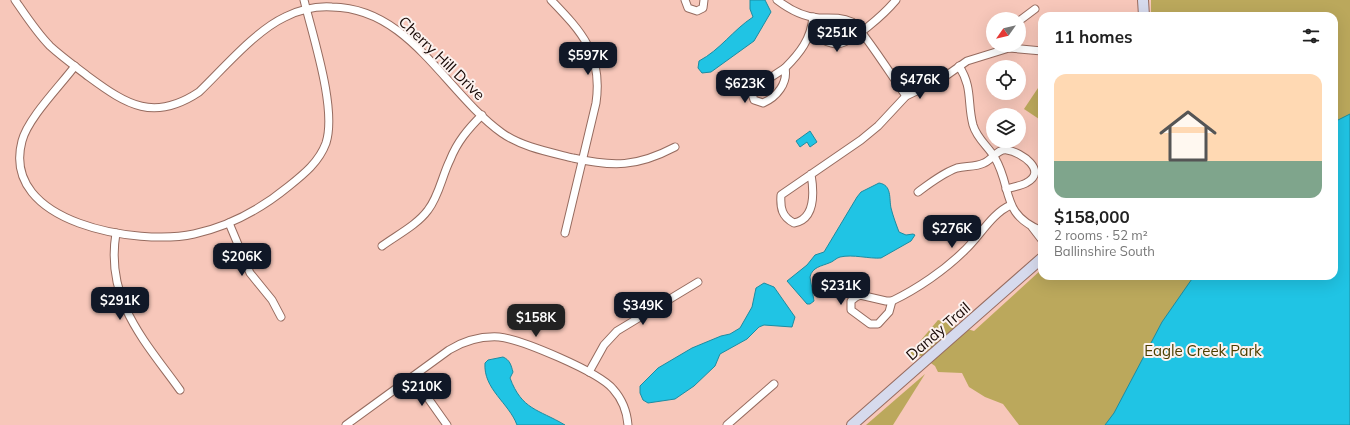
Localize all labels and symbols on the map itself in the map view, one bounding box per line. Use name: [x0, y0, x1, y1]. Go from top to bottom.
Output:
street label: Cherry Hill Drive: [395, 12, 489, 104]
north arrow: [986, 12, 1026, 52]
pin: $251K: [809, 19, 865, 53]
pin: $597K: [560, 42, 616, 76]
pin: $476K: [892, 66, 948, 100]
pin: $623K: [717, 70, 773, 104]
pin: $276K: [924, 215, 980, 249]
pin: $206K: [214, 243, 270, 277]
pin: $231K: [813, 272, 869, 306]
pin: $291K: [92, 287, 148, 321]
pin: $349K: [615, 292, 671, 326]
street label: Dandy Trail: [902, 298, 974, 364]
pin: $158K: [508, 304, 564, 338]
park label: Eagle Creek Park: [1144, 341, 1262, 360]
pin: $210K: [394, 373, 450, 407]

